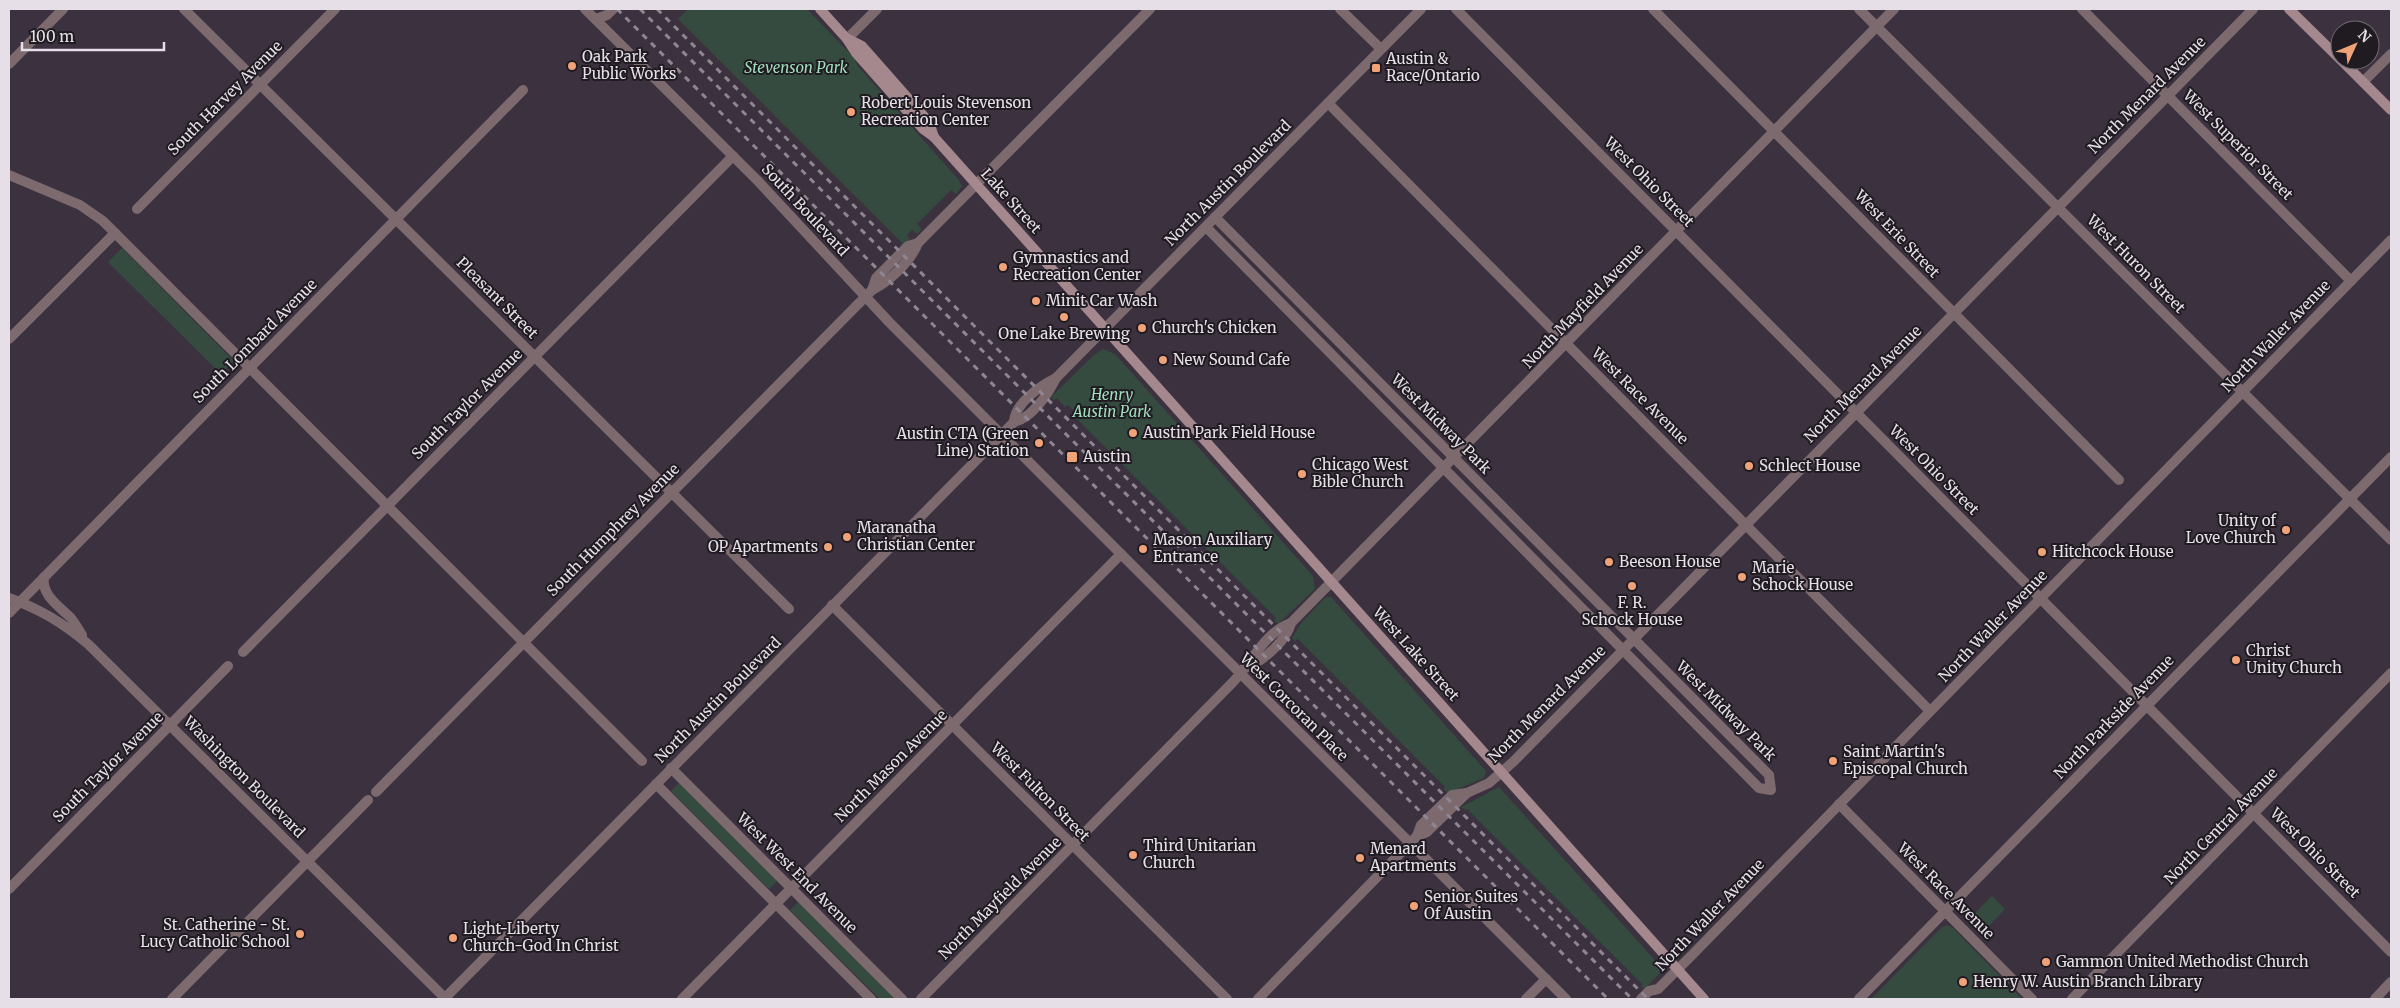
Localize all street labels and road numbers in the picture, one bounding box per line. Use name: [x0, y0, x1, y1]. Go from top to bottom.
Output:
street label: North Menard Avenue: [2084, 32, 2209, 157]
street label: South Harvey Avenue: [163, 36, 286, 159]
street label: West Superior Street: [2179, 85, 2297, 204]
street label: North Austin Boulevard: [1161, 116, 1295, 250]
street label: West Ohio Street: [1600, 132, 1698, 231]
street label: South Boulevard: [758, 160, 853, 260]
street label: Lake Street: [977, 164, 1046, 237]
street label: West Erie Street: [1850, 185, 1944, 282]
street label: West Huron Street: [2082, 210, 2190, 317]
street label: North Mayfield Avenue: [1518, 239, 1647, 372]
street label: Pleasant Street: [453, 253, 542, 343]
street label: South Lombard Avenue: [189, 274, 321, 407]
street label: North Waller Avenue: [2217, 275, 2334, 396]
street label: North Menard Avenue: [1800, 321, 1925, 446]
street label: West Race Avenue: [1587, 343, 1693, 448]
street label: South Taylor Avenue: [407, 344, 526, 463]
street label: West Midway Park: [1387, 369, 1496, 478]
street label: West Ohio Street: [1885, 420, 1983, 519]
street label: South Humphrey Avenue: [542, 459, 683, 600]
street label: North Waller Avenue: [1934, 565, 2051, 686]
street label: West Lake Street: [1368, 602, 1464, 705]
street label: North Austin Boulevard: [651, 633, 785, 767]
street label: North Menard Avenue: [1484, 641, 1609, 766]
street label: West Corcoran Place: [1236, 648, 1353, 765]
street label: North Parkside Avenue: [2050, 651, 2178, 782]
street label: West Midway Park: [1672, 656, 1781, 765]
street label: North Mason Avenue: [830, 705, 951, 826]
street label: South Taylor Avenue: [48, 707, 167, 826]
street label: Washington Boulevard: [179, 711, 309, 841]
street label: West Fulton Street: [986, 737, 1094, 845]
street label: North Central Avenue: [2160, 763, 2281, 888]
street label: West Ohio Street: [2266, 803, 2364, 902]
street label: West West End Avenue: [732, 808, 862, 937]
street label: North Mayfield Avenue: [934, 832, 1065, 963]
street label: West Race Avenue: [1893, 838, 1999, 943]
street label: North Waller Avenue: [1651, 854, 1768, 975]

